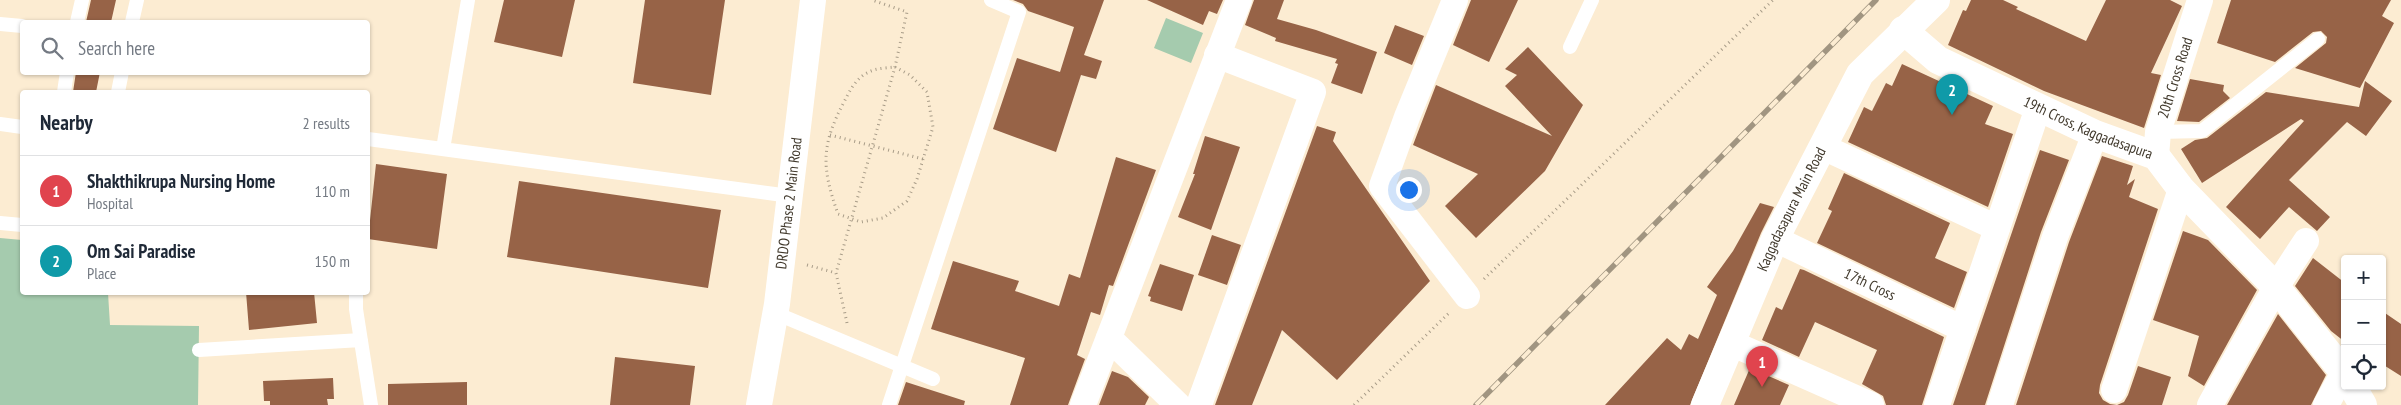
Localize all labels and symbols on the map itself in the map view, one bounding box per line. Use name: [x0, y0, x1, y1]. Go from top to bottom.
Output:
street label: 20th Cross Road: [2153, 35, 2197, 120]
pin: 2: [1936, 74, 1968, 115]
street label: 19th Cross, Kaggadasapura: [2021, 92, 2156, 163]
street label: DRDO Phase 2 Main Road: [771, 136, 806, 270]
street label: Kaggadasapura Main Road: [1752, 144, 1830, 274]
your location: [1396, 177, 1422, 203]
street label: 17th Cross: [1841, 263, 1899, 304]
pin: 1: [1746, 346, 1778, 387]

